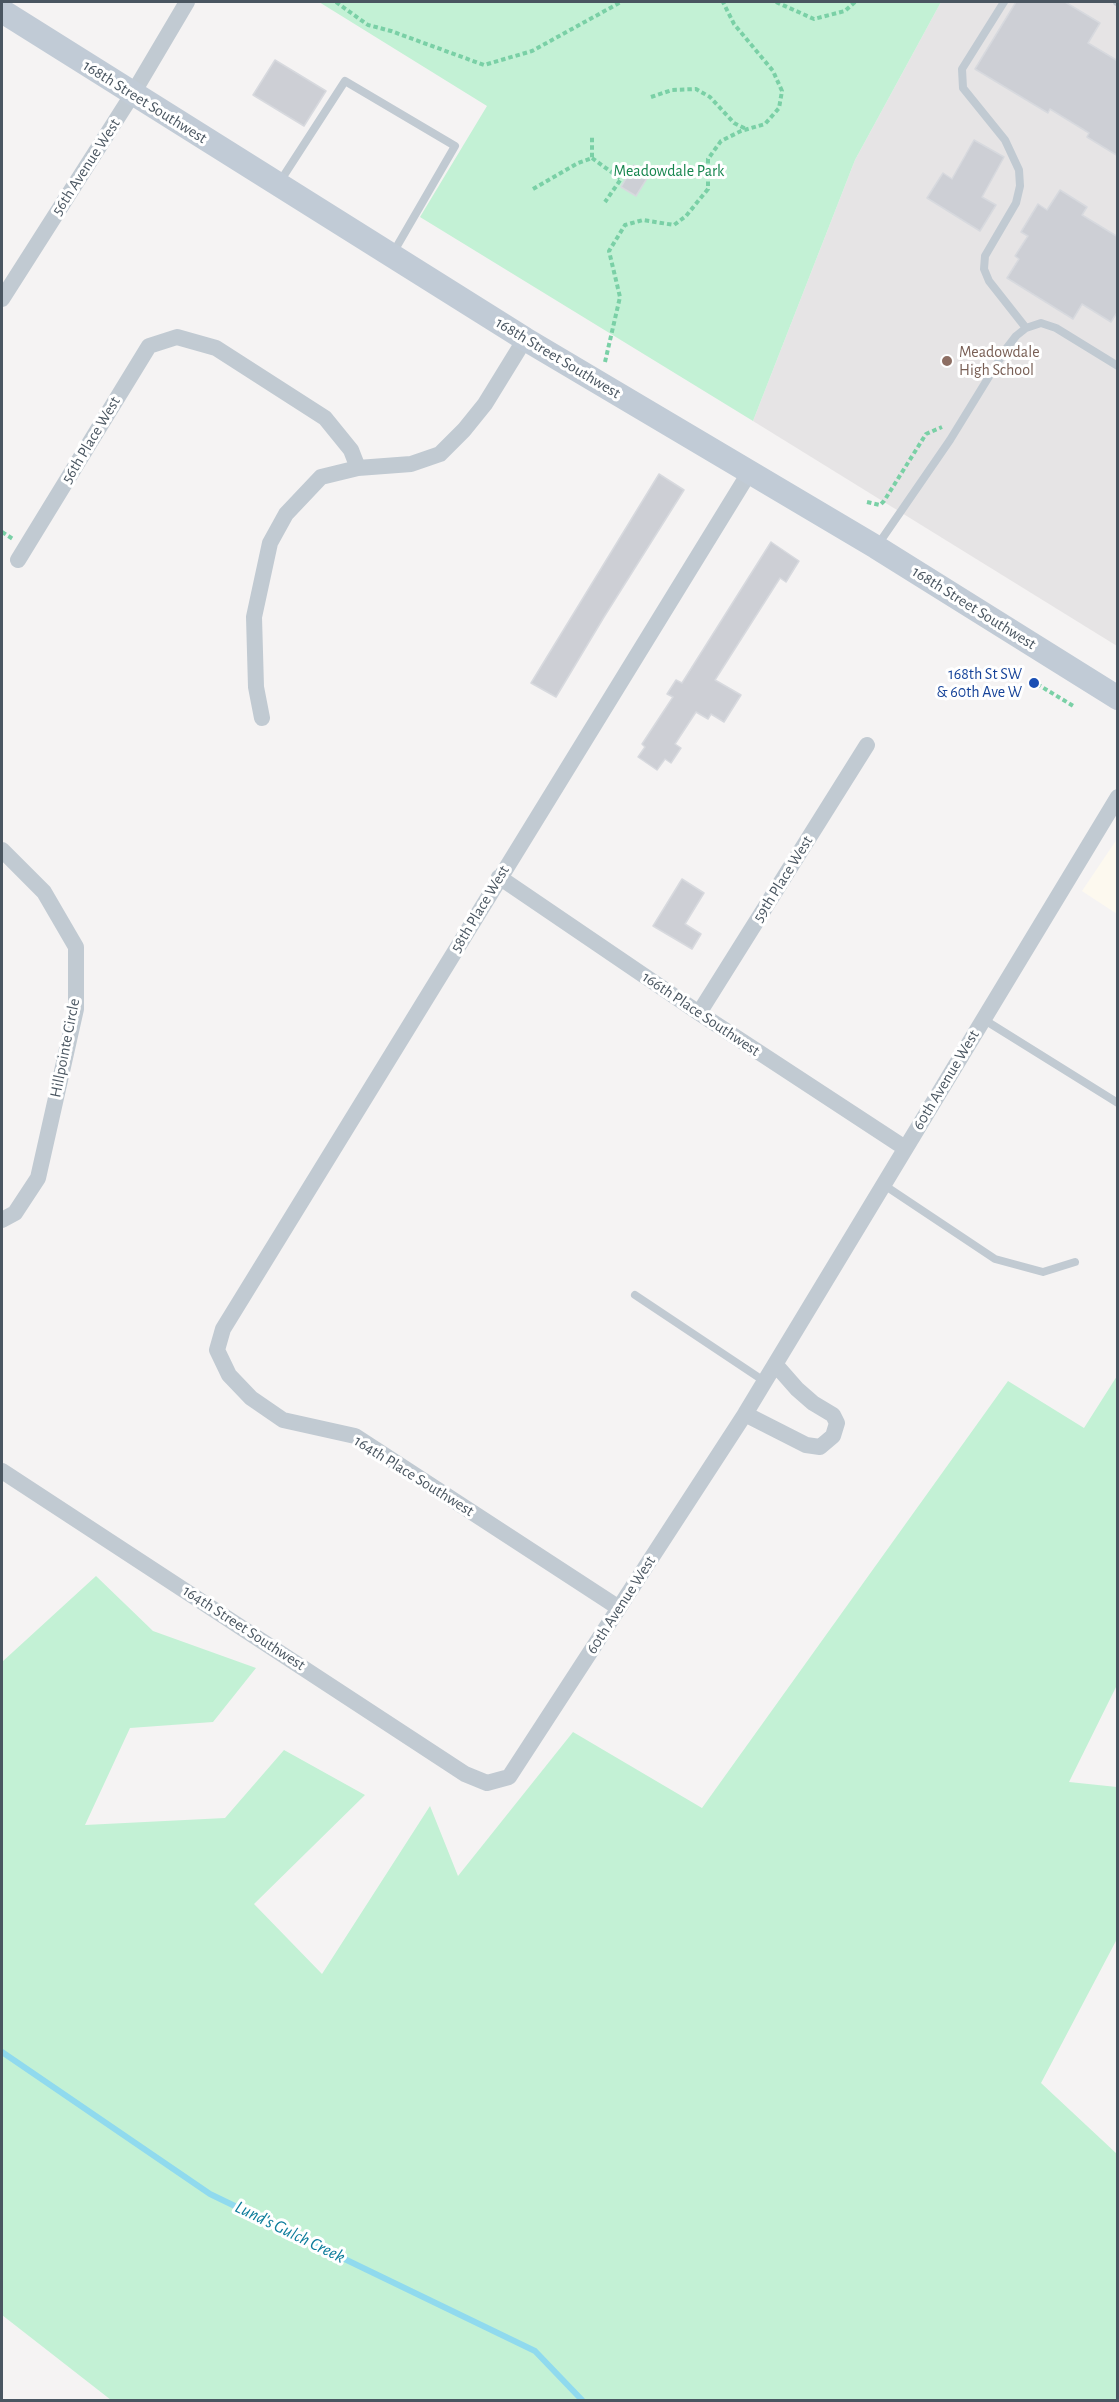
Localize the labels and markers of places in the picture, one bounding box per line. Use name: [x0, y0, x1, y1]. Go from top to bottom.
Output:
place label: Meadowdale High School: [959, 342, 1040, 380]
marker: Meadowdale High School: [940, 354, 954, 368]
place label: 168th St SW & 60th Ave W: [936, 664, 1022, 702]
marker: 168th St SW & 60th Ave W: [1027, 676, 1041, 690]

